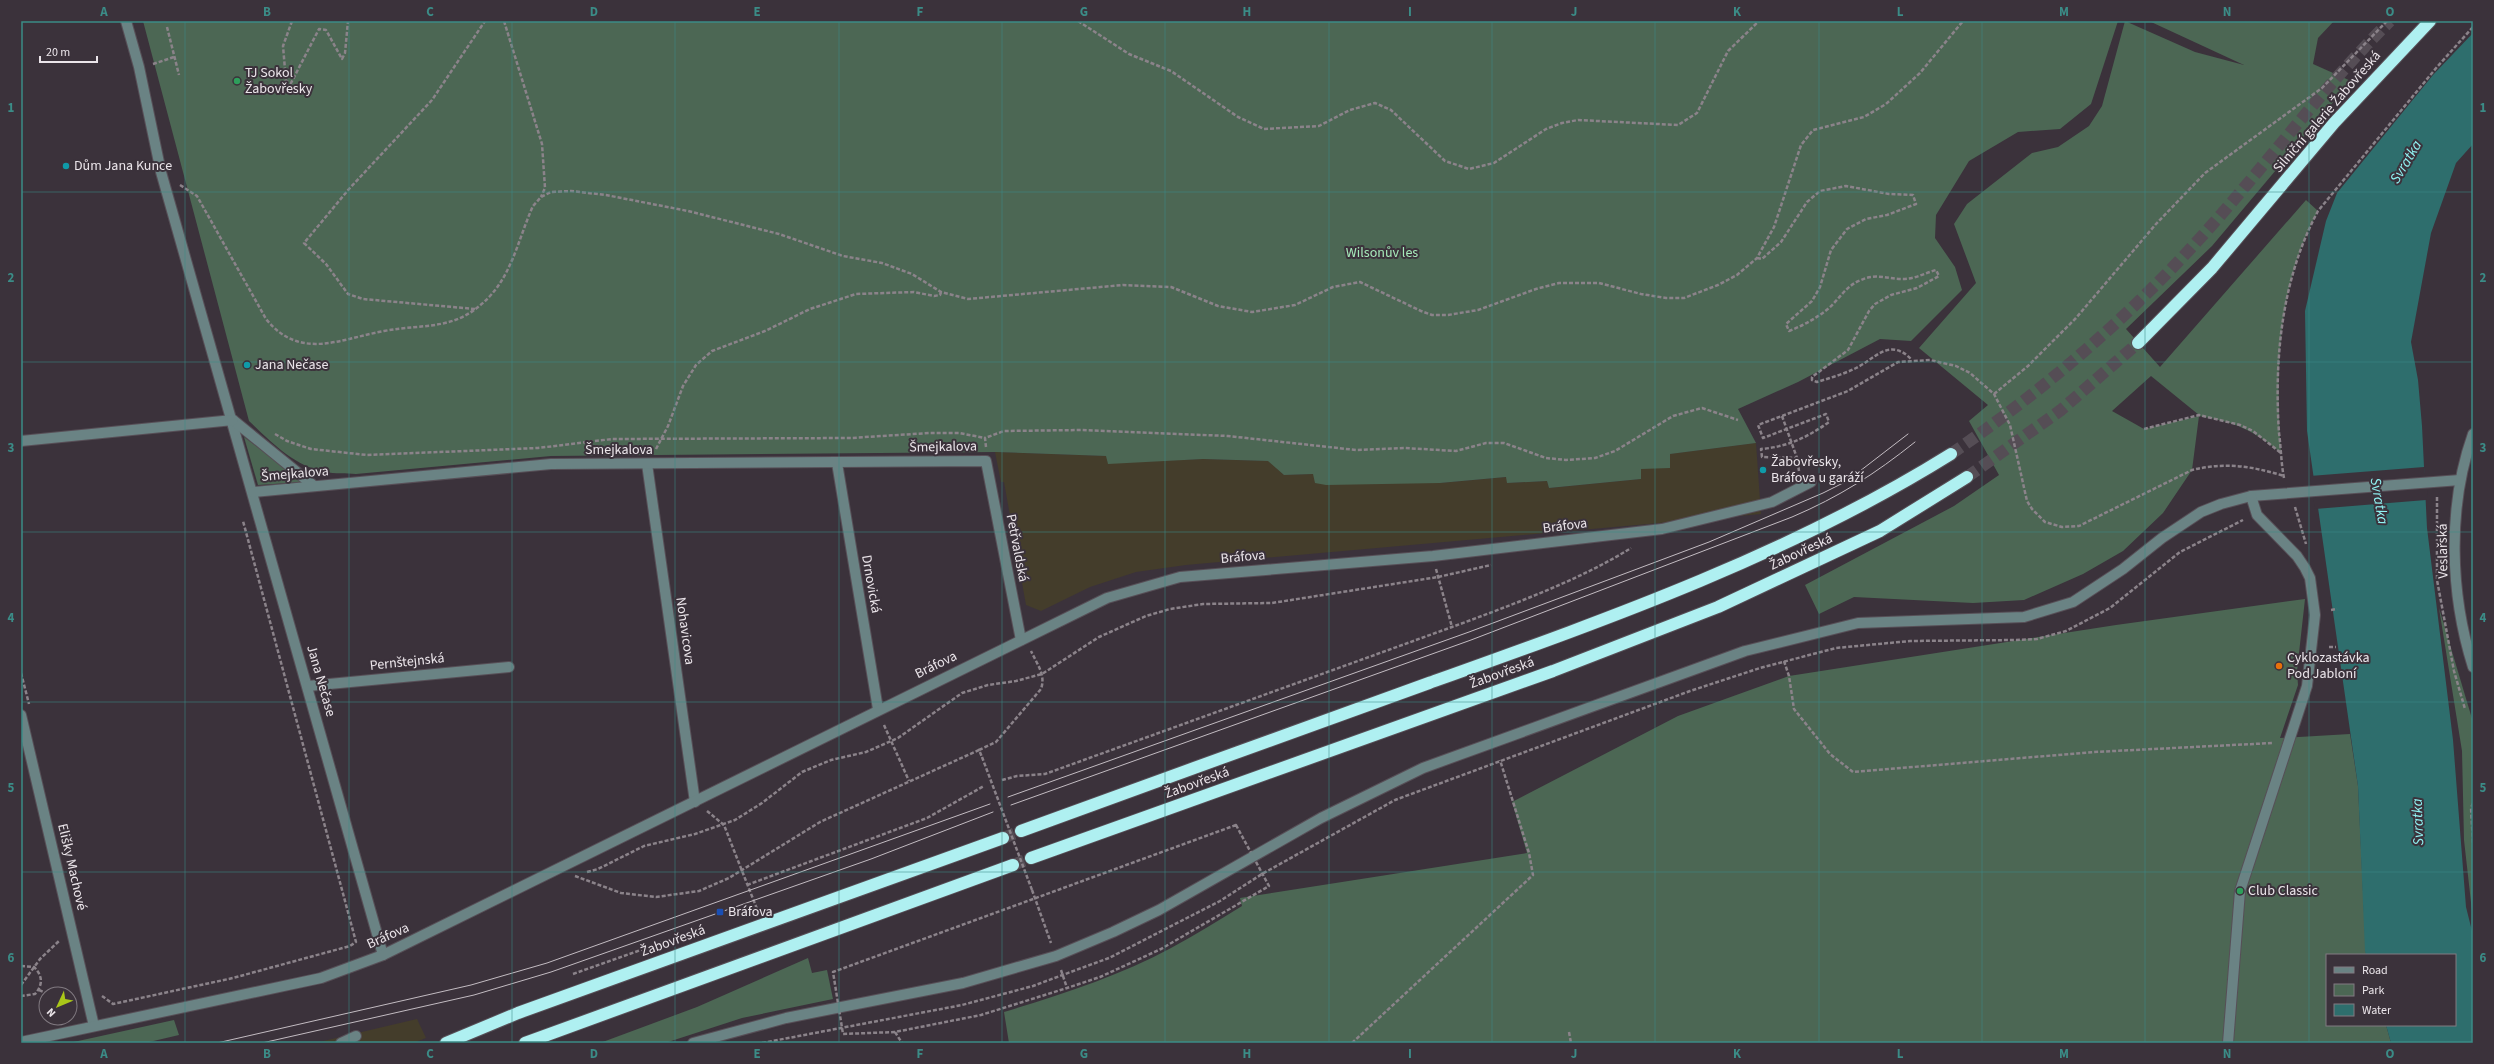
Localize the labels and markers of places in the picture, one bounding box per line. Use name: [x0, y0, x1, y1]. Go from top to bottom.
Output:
place label: TJ Sokol Žabovřesky: [245, 63, 313, 99]
marker: TJ Sokol Žabovřesky: [232, 76, 242, 86]
place label: Dům Jana Kunce: [74, 156, 172, 176]
marker: Dům Jana Kunce: [61, 161, 71, 171]
place label: Jana Nečase: [255, 355, 328, 375]
marker: Jana Nečase: [242, 360, 252, 370]
place label: Žabovřesky, Bráfova u garáží: [1771, 452, 1864, 488]
marker: Žabovřesky, Bráfova u garáží: [1758, 465, 1768, 475]
place label: Cyklozastávka Pod Jabloní: [2287, 648, 2370, 684]
marker: Cyklozastávka Pod Jabloní: [2274, 661, 2284, 671]
place label: Club Classic: [2248, 881, 2319, 901]
marker: Club Classic: [2235, 886, 2245, 896]
place label: Bráfova: [728, 902, 773, 922]
marker: Bráfova: [715, 907, 725, 917]

